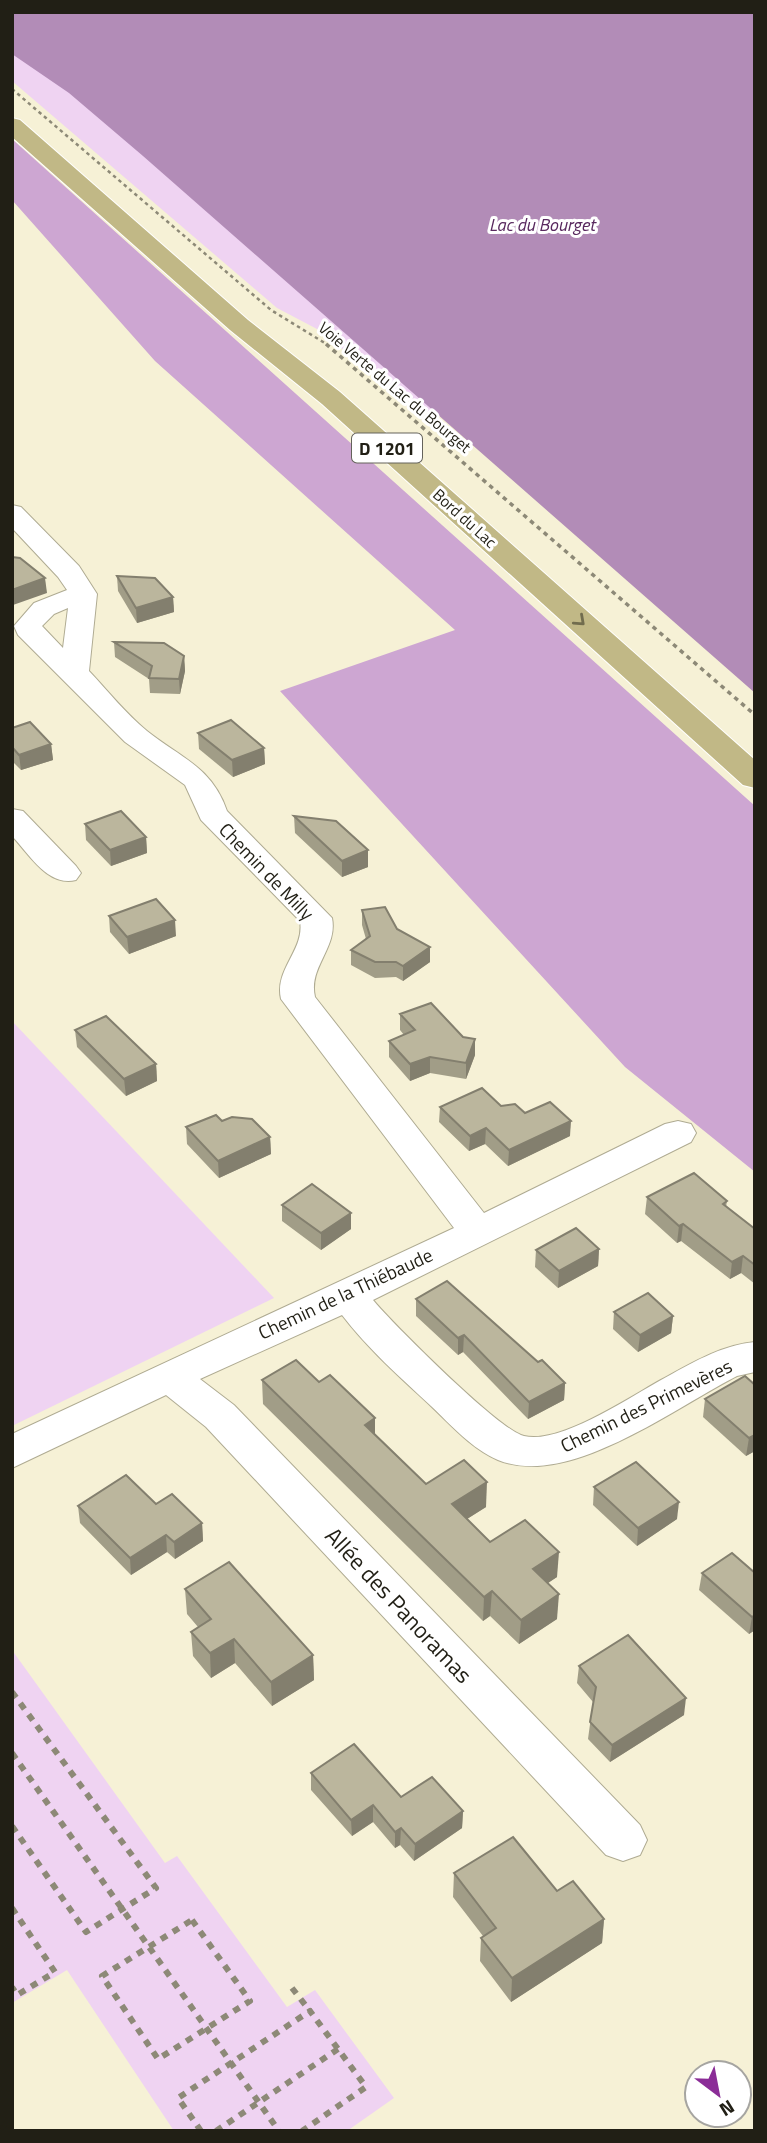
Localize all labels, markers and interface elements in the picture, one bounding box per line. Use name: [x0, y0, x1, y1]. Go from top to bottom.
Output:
water label: Lac du Bourget: [489, 211, 597, 238]
street label: Voie Verte du Lac du Bourget: [313, 316, 477, 459]
road number: D 1201: [352, 434, 422, 462]
street label: Bord du Lac: [428, 483, 502, 553]
one-way arrow: [572, 613, 585, 625]
street label: Chemin de Milly: [213, 815, 321, 927]
street label: Chemin de la Thiébaude: [253, 1240, 437, 1346]
street label: Chemin des Primevères: [555, 1351, 737, 1459]
street label: Allée des Panoramas: [317, 1519, 481, 1691]
north arrow: [683, 2059, 753, 2129]
text: N: [714, 2093, 741, 2125]

